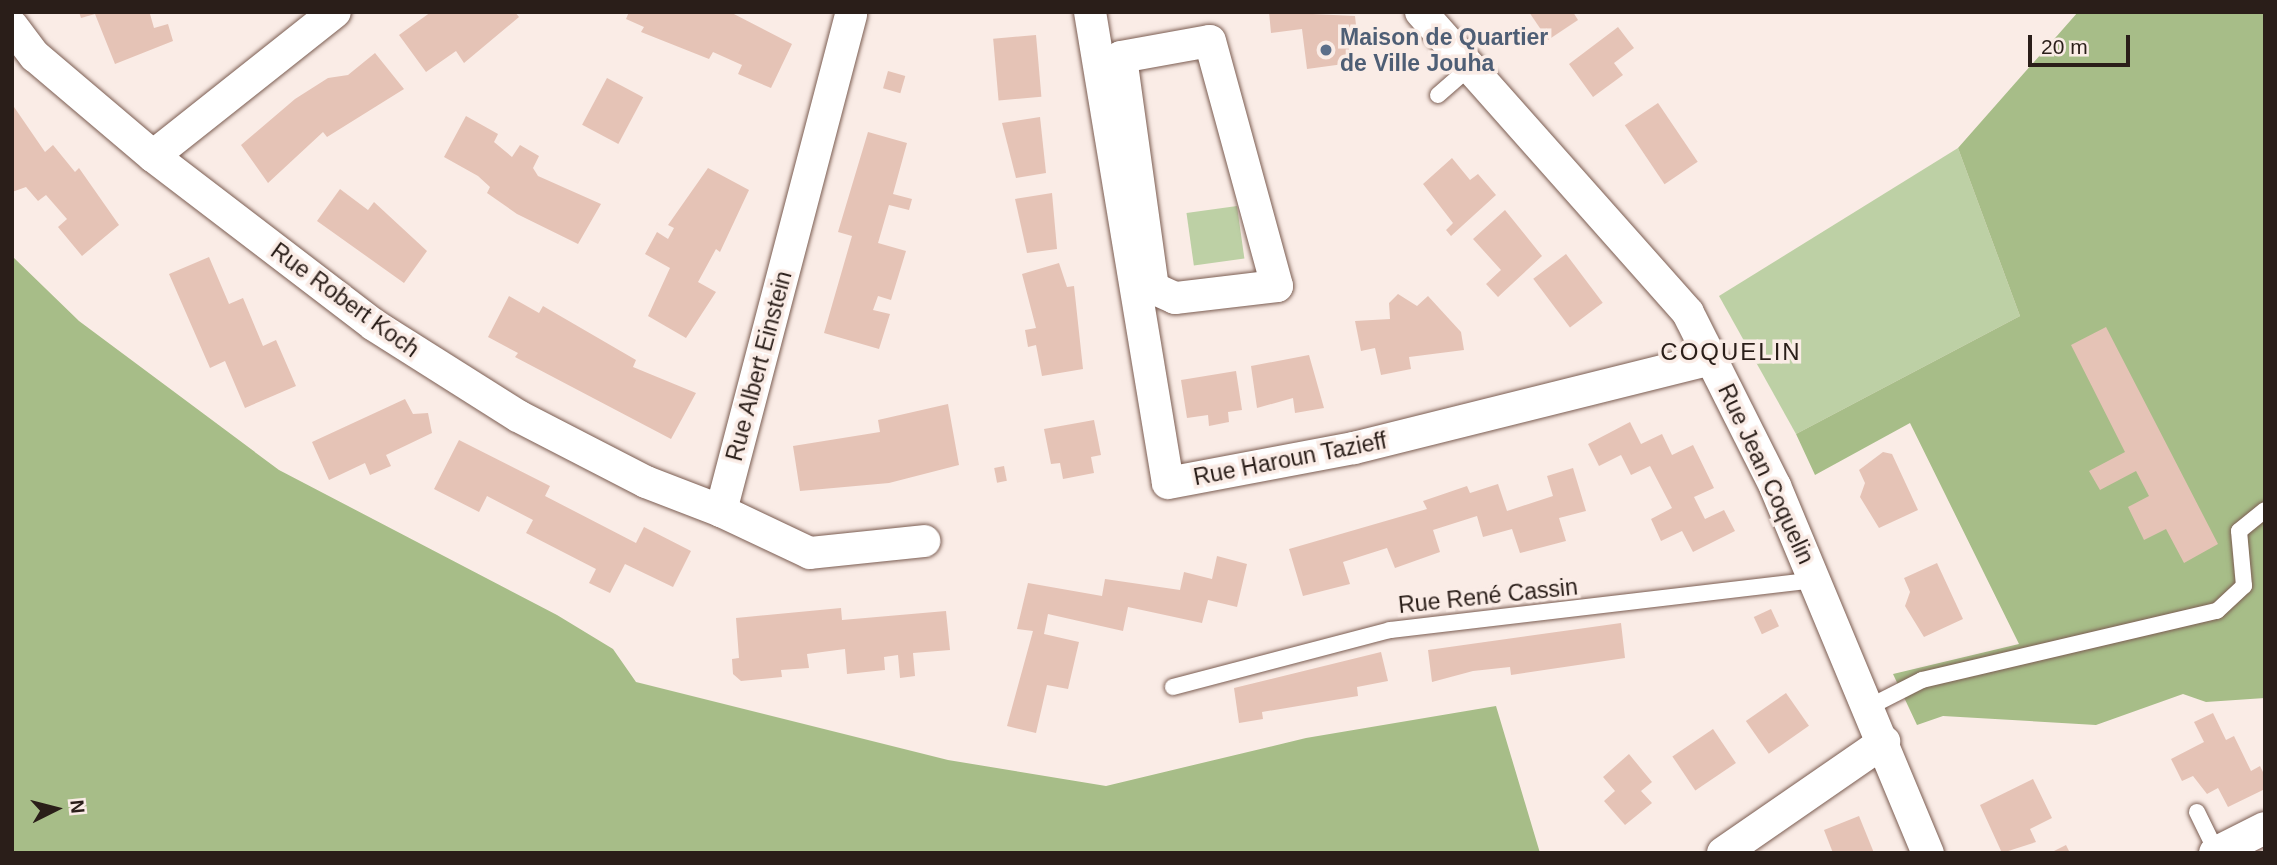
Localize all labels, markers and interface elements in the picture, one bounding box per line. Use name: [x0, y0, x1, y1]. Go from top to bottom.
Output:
scale bar: [2032, 21, 2134, 65]
place label: Maison de Quartier de Ville Jouha: [1340, 23, 1548, 77]
text: 20 m: [2041, 35, 2088, 58]
marker: Maison de Quartier de Ville Jouha: [1318, 42, 1334, 58]
street label: Rue Robert Koch: [266, 237, 424, 363]
street label: Rue Albert Einstein: [720, 267, 798, 465]
district label: COQUELIN: [1661, 338, 1801, 366]
street label: Rue Jean Coquelin: [1712, 380, 1820, 568]
street label: Rue Haroun Tazieff: [1191, 427, 1389, 491]
street label: Rue René Cassin: [1397, 573, 1579, 619]
north arrow: [21, 774, 91, 844]
text: N: [66, 799, 89, 815]

